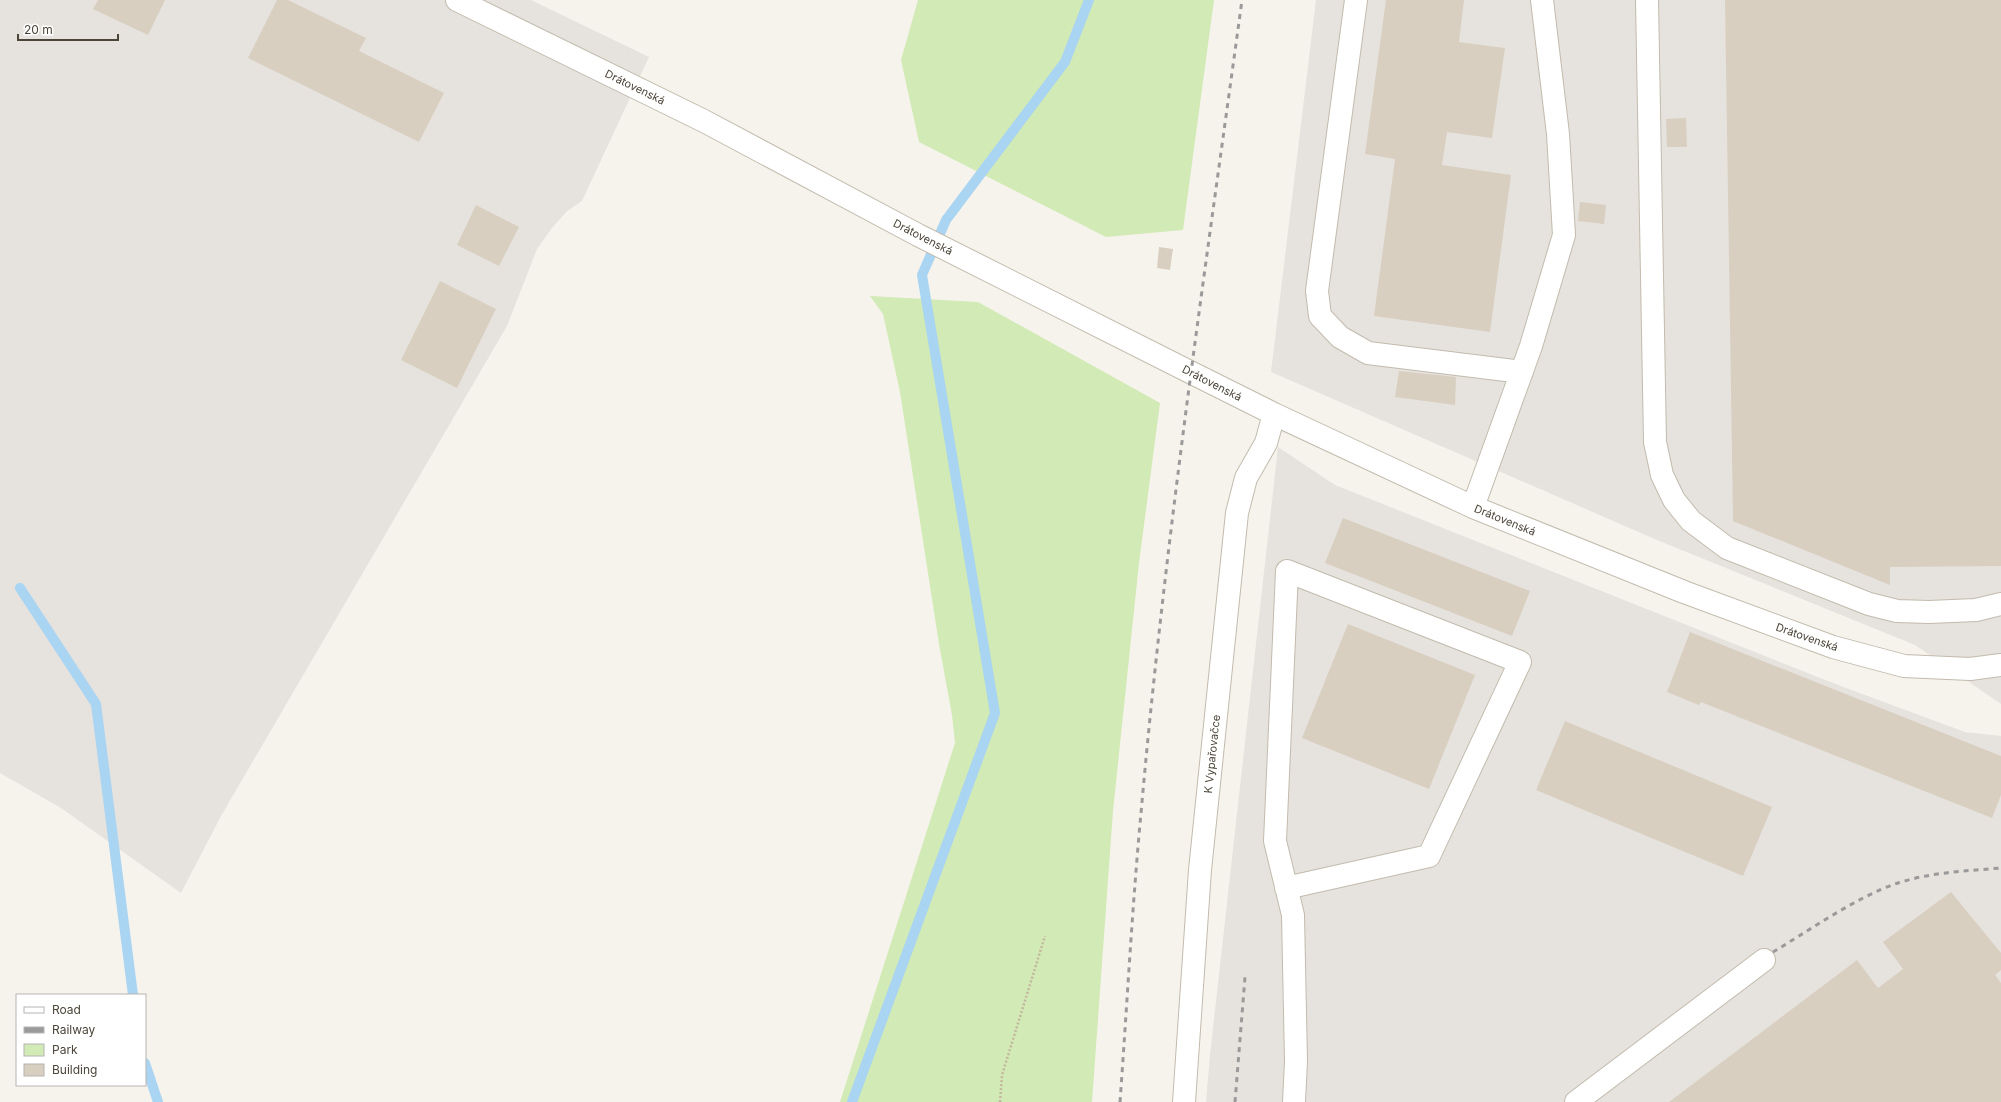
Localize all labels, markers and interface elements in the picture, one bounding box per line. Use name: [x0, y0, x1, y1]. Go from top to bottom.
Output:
scale bar: [18, 16, 118, 42]
text: 20 m: [24, 22, 53, 37]
street label: Drátovenská: [603, 66, 667, 108]
street label: Drátovenská: [891, 216, 955, 258]
street label: Drátovenská: [1180, 362, 1244, 404]
street label: Drátovenská: [1472, 501, 1538, 539]
street label: Drátovenská: [1774, 620, 1840, 654]
street label: K Vypařovačce: [1201, 714, 1223, 794]
legend: [16, 994, 146, 1086]
text: Road: [52, 1002, 81, 1017]
text: Railway: [52, 1022, 96, 1037]
text: Park: [52, 1042, 78, 1057]
text: Building: [52, 1062, 97, 1077]

